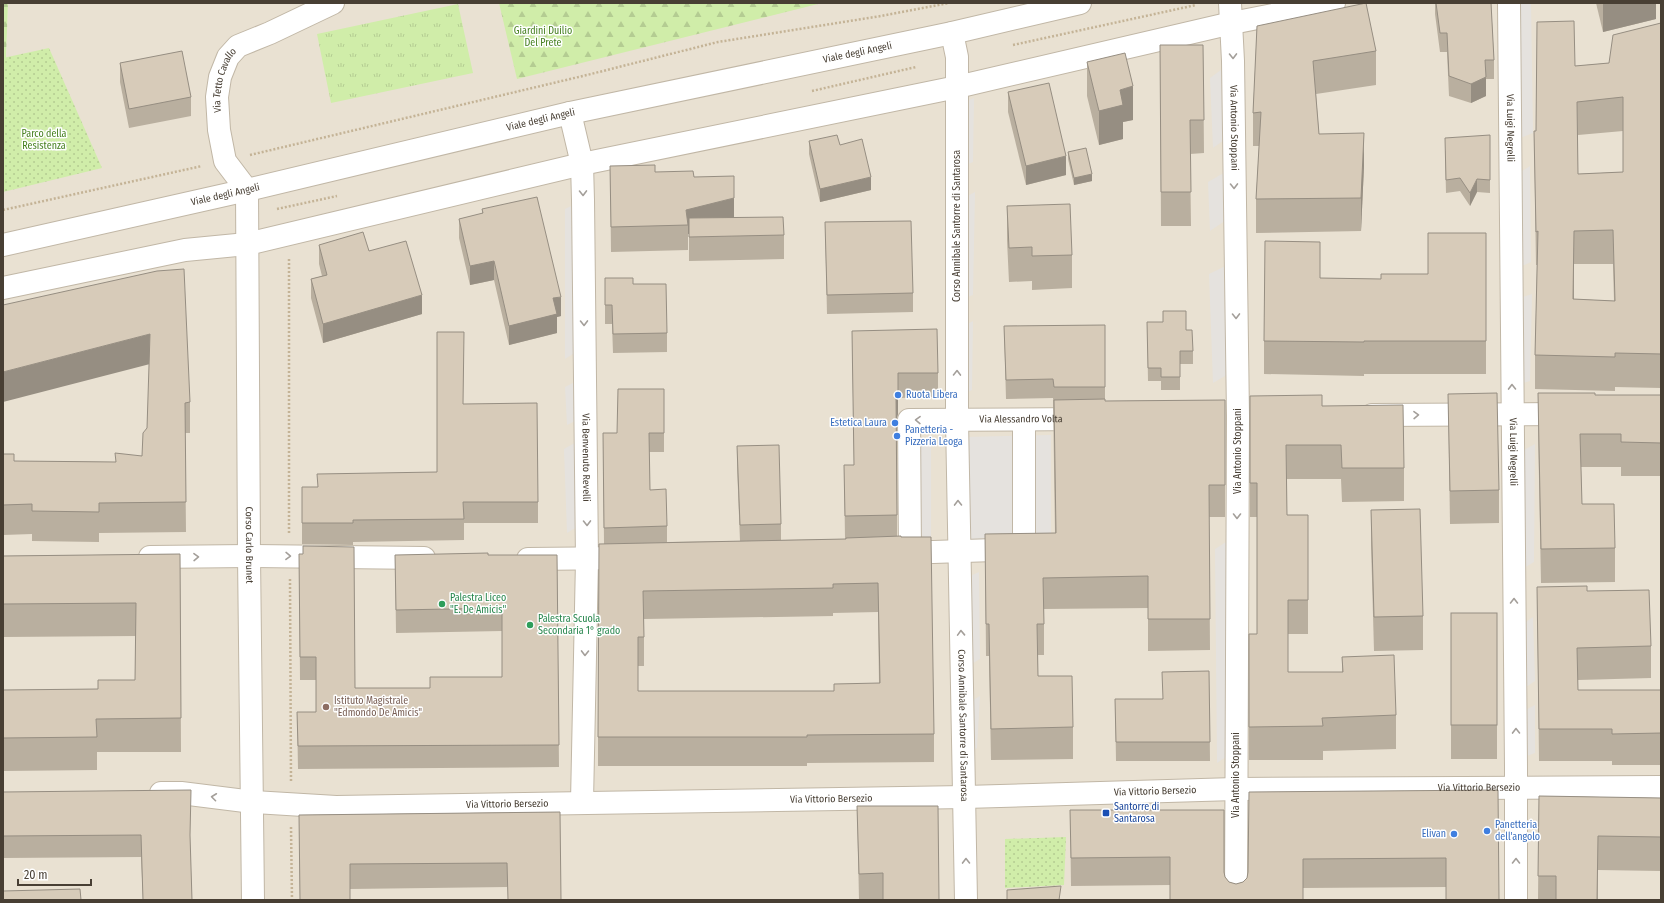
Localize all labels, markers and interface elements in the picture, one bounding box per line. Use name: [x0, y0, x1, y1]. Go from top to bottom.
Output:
park label: Giardini Duilio Del Prete: [514, 25, 572, 49]
street label: Viale degli Angeli: [822, 40, 893, 66]
street label: Via Tetto Cavallo: [211, 46, 239, 113]
one-way arrow: [1229, 53, 1237, 59]
street label: Via Antonio Stoppani: [1227, 85, 1241, 171]
street label: Via Luigi Negrelli: [1504, 94, 1516, 162]
street label: Viale degli Angeli: [505, 106, 576, 134]
park label: Parco della Resistenza: [22, 128, 67, 152]
street label: Corso Annibale Santorre di Santarosa: [951, 150, 963, 302]
street label: Viale degli Angeli: [190, 181, 261, 208]
one-way arrow: [1230, 183, 1238, 189]
one-way arrow: [578, 190, 587, 196]
one-way arrow: [1232, 313, 1241, 319]
one-way arrow: [580, 320, 588, 326]
one-way arrow: [953, 370, 961, 376]
one-way arrow: [1508, 384, 1516, 390]
place label: Ruota Libera: [906, 389, 958, 401]
marker: Ruota Libera: [893, 390, 903, 400]
street label: Via Antonio Stoppani: [1232, 408, 1244, 494]
one-way arrow: [1413, 411, 1419, 419]
street label: Via Benvenuto Revelli: [579, 413, 592, 502]
street label: Via Alessandro Volta: [979, 413, 1063, 426]
one-way arrow: [915, 416, 921, 424]
place label: Estetica Laura: [830, 417, 887, 429]
marker: Estetica Laura: [890, 418, 900, 428]
street label: Via Luigi Negrelli: [1507, 418, 1519, 486]
place label: Panetteria - Pizzeria Leoga: [905, 424, 963, 448]
marker: Panetteria - Pizzeria Leoga: [892, 431, 902, 441]
one-way arrow: [954, 500, 962, 506]
street label: Corso Carlo Brunet: [243, 507, 255, 584]
one-way arrow: [1233, 513, 1241, 519]
one-way arrow: [583, 520, 591, 526]
one-way arrow: [193, 552, 199, 561]
one-way arrow: [285, 552, 291, 561]
place label: Palestra Liceo "E. De Amicis": [450, 592, 506, 616]
one-way arrow: [1510, 598, 1519, 604]
marker: Palestra Liceo "E. De Amicis": [437, 599, 447, 609]
place label: Palestra Scuola Secondaria 1° grado: [538, 613, 620, 637]
marker: Palestra Scuola Secondaria 1° grado: [525, 620, 535, 630]
one-way arrow: [956, 630, 965, 636]
street label: Corso Annibale Santorre di Santarosa: [955, 649, 970, 802]
one-way arrow: [581, 650, 589, 656]
place label: Istituto Magistrale "Edmondo De Amicis": [334, 695, 422, 719]
marker: Istituto Magistrale "Edmondo De Amicis": [321, 702, 331, 712]
one-way arrow: [1512, 728, 1520, 734]
street label: Via Antonio Stoppani: [1230, 732, 1242, 818]
street label: Via Vittorio Bersezio: [1438, 782, 1520, 794]
street label: Via Vittorio Bersezio: [1114, 784, 1197, 799]
street label: Via Vittorio Bersezio: [790, 792, 873, 806]
one-way arrow: [211, 793, 217, 802]
street label: Via Vittorio Bersezio: [466, 798, 549, 811]
place label: Santorre di Santarosa: [1114, 801, 1159, 825]
marker: Santorre di Santarosa: [1101, 808, 1111, 818]
place label: Panetteria dell'angolo: [1495, 819, 1540, 843]
marker: Panetteria dell'angolo: [1482, 826, 1492, 836]
place label: Elivan: [1422, 828, 1446, 840]
marker: Elivan: [1449, 829, 1459, 839]
one-way arrow: [962, 858, 970, 864]
one-way arrow: [1512, 858, 1520, 864]
scale bar: [18, 861, 91, 887]
text: 20 m: [24, 868, 48, 882]

